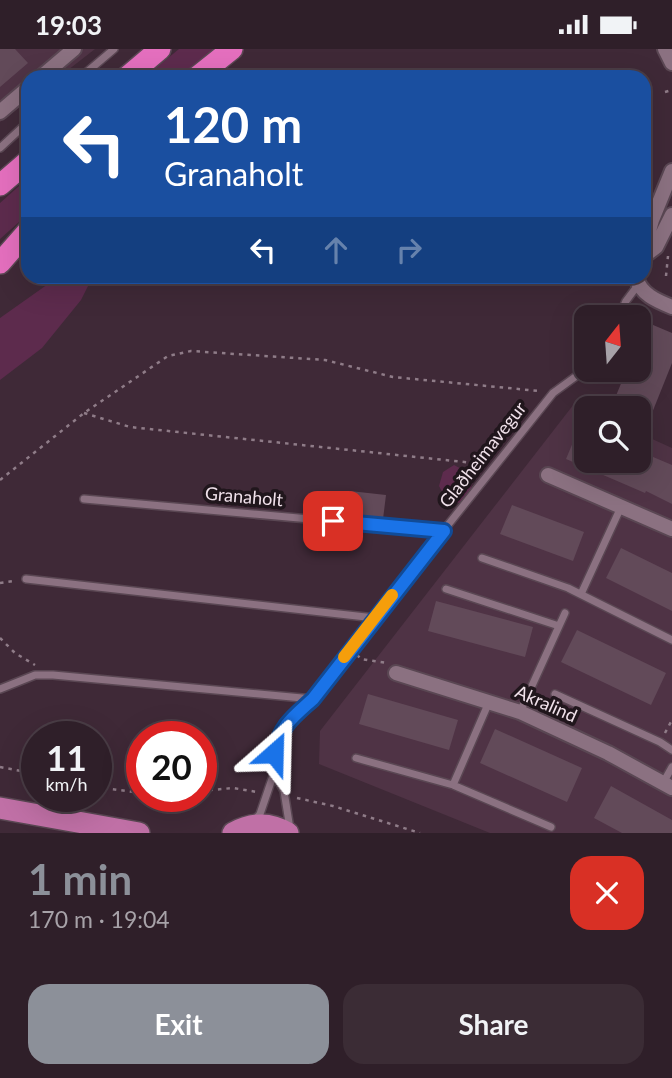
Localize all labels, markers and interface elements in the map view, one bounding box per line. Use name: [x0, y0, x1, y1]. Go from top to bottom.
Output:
text: 19:03: [35, 9, 102, 41]
text: 120 m: [164, 95, 302, 153]
icon: left: [49, 98, 140, 189]
text: Granaholt: [164, 154, 303, 193]
icon: left: [244, 231, 282, 269]
icon: ahead: [317, 231, 355, 269]
icon: right: [390, 231, 428, 269]
north arrow: [574, 305, 651, 381]
map controls: [574, 305, 651, 473]
button: search: [574, 396, 651, 473]
street label: Glaðheimavegur: [434, 397, 531, 512]
street label: Granaholt: [204, 482, 285, 510]
pin: [303, 491, 363, 551]
icon: arrive: [314, 502, 352, 540]
street label: Akralind: [512, 680, 581, 726]
position arrow: [237, 716, 311, 790]
speed limit sign: 20: [126, 721, 217, 812]
text: 11: [46, 736, 87, 778]
text: km/h: [45, 773, 88, 795]
text: 1 min: [28, 854, 132, 904]
button: close: [570, 856, 644, 930]
text: 170 m · 19:04: [28, 905, 170, 933]
button: Exit: [28, 984, 329, 1064]
button: Share: [343, 984, 644, 1064]

